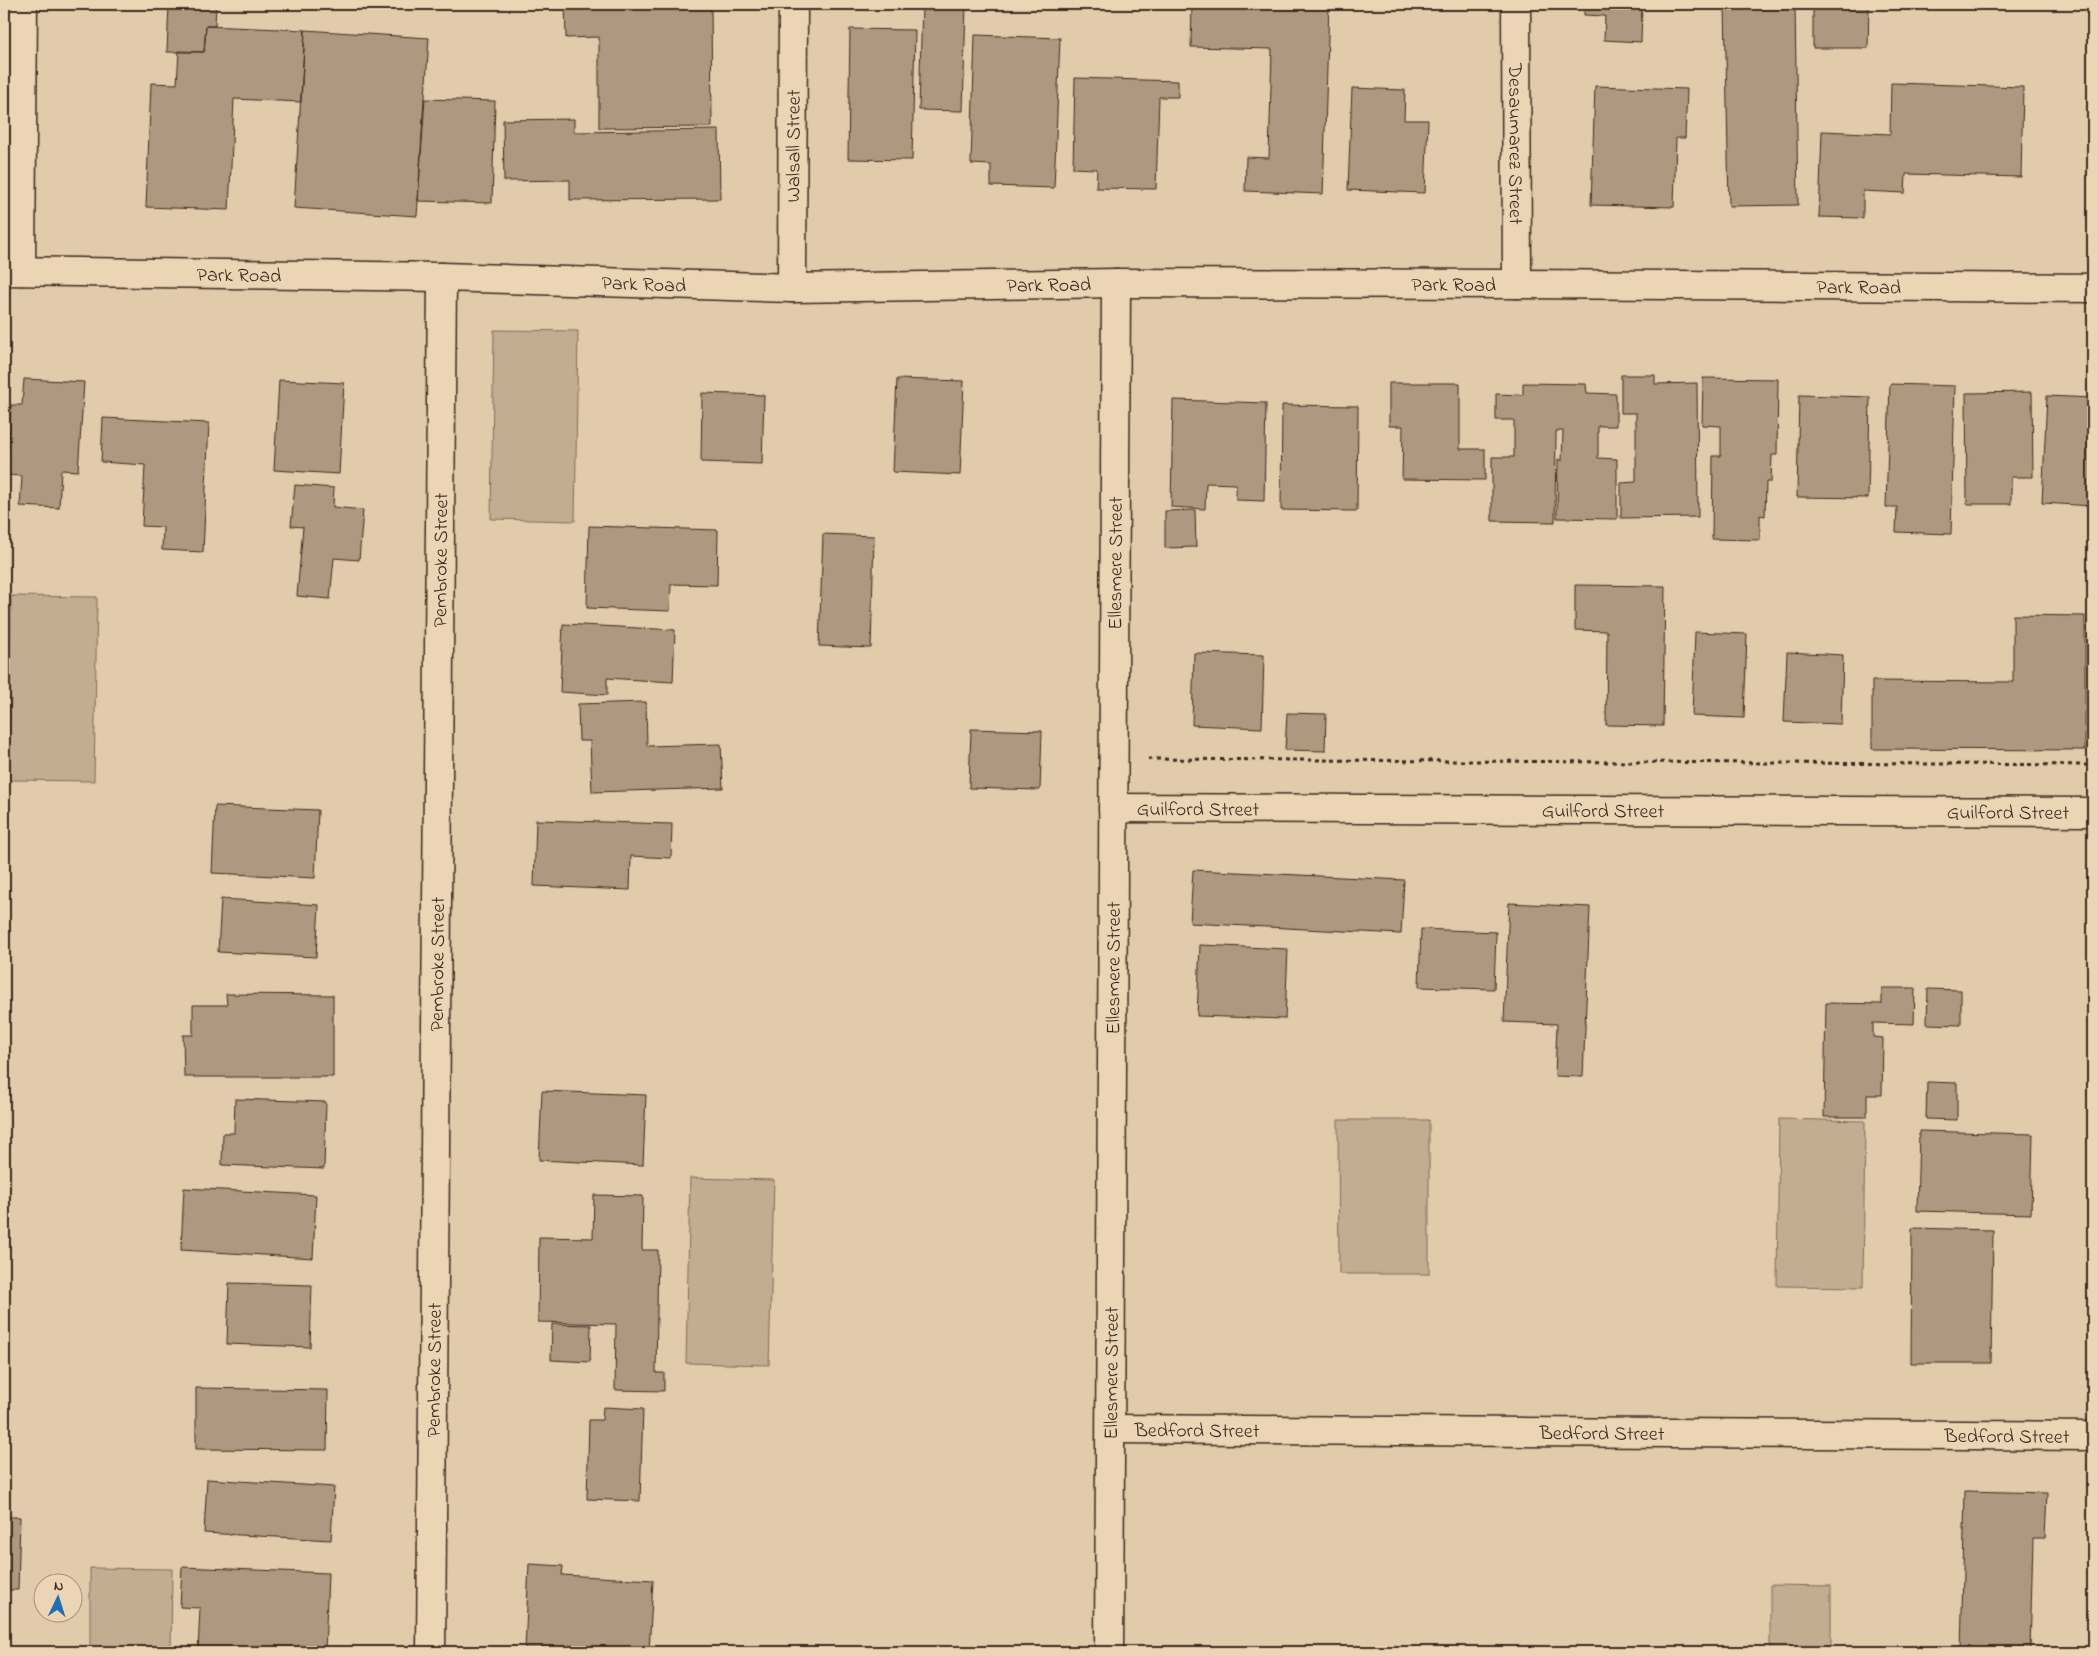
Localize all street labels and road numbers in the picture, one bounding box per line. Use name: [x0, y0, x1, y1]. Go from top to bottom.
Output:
street label: Desaumarez Street: [1499, 62, 1529, 225]
street label: Walsall Street: [780, 89, 810, 203]
street label: Park Road: [196, 262, 281, 292]
street label: Park Road: [601, 270, 687, 302]
street label: Park Road: [1006, 271, 1091, 302]
street label: Park Road: [1411, 272, 1496, 301]
street label: Park Road: [1816, 274, 1901, 304]
street label: Pembroke Street: [427, 492, 457, 627]
street label: Ellesmere Street: [1102, 496, 1132, 630]
street label: Guilford Street: [1137, 796, 1259, 826]
street label: Guilford Street: [1542, 798, 1664, 827]
street label: Guilford Street: [1947, 799, 2069, 829]
street label: Pembroke Street: [424, 896, 454, 1031]
street label: Ellesmere Street: [1100, 901, 1130, 1035]
street label: Pembroke Street: [421, 1302, 451, 1437]
street label: Ellesmere Street: [1098, 1306, 1128, 1440]
street label: Bedford Street: [1133, 1417, 1260, 1447]
street label: Bedford Street: [1538, 1420, 1665, 1450]
street label: Bedford Street: [1943, 1423, 2070, 1453]

